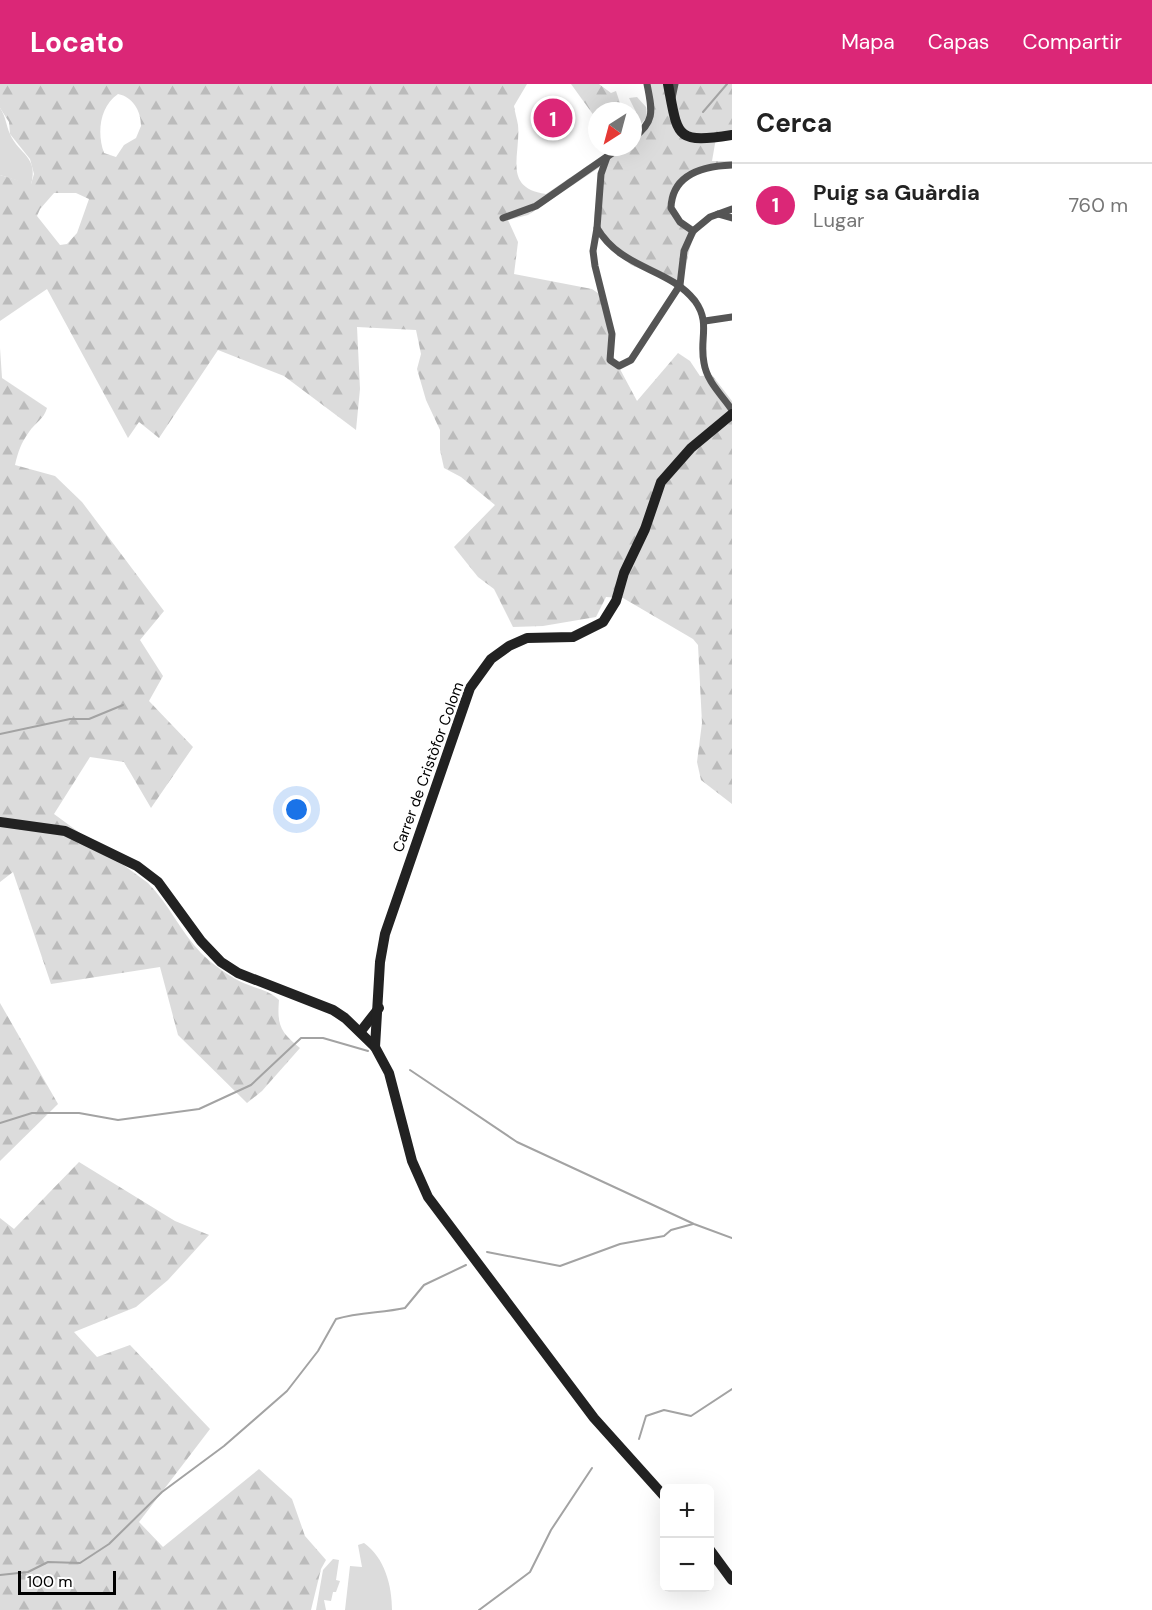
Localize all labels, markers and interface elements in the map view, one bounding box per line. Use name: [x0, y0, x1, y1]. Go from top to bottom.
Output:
text: Locato: [30, 24, 124, 61]
text: Mapa: [841, 28, 895, 56]
text: Capas: [928, 28, 989, 56]
text: Compartir: [1022, 28, 1122, 56]
pin: 1: [534, 96, 572, 141]
north arrow: [588, 102, 642, 156]
text: Cerca: [756, 106, 832, 140]
text: Puig sa Guàrdia: [813, 178, 980, 207]
text: 1: [772, 192, 779, 218]
text: 760 m: [1068, 192, 1128, 218]
text: Lugar: [813, 207, 864, 233]
street label: Carrer de Cristòfor Colom: [388, 679, 468, 855]
your location: [282, 795, 311, 824]
map controls: [660, 1484, 714, 1592]
button: +: [660, 1484, 714, 1538]
button: −: [660, 1538, 714, 1592]
scale bar: [18, 1568, 116, 1596]
text: 100 m: [27, 1571, 72, 1592]

